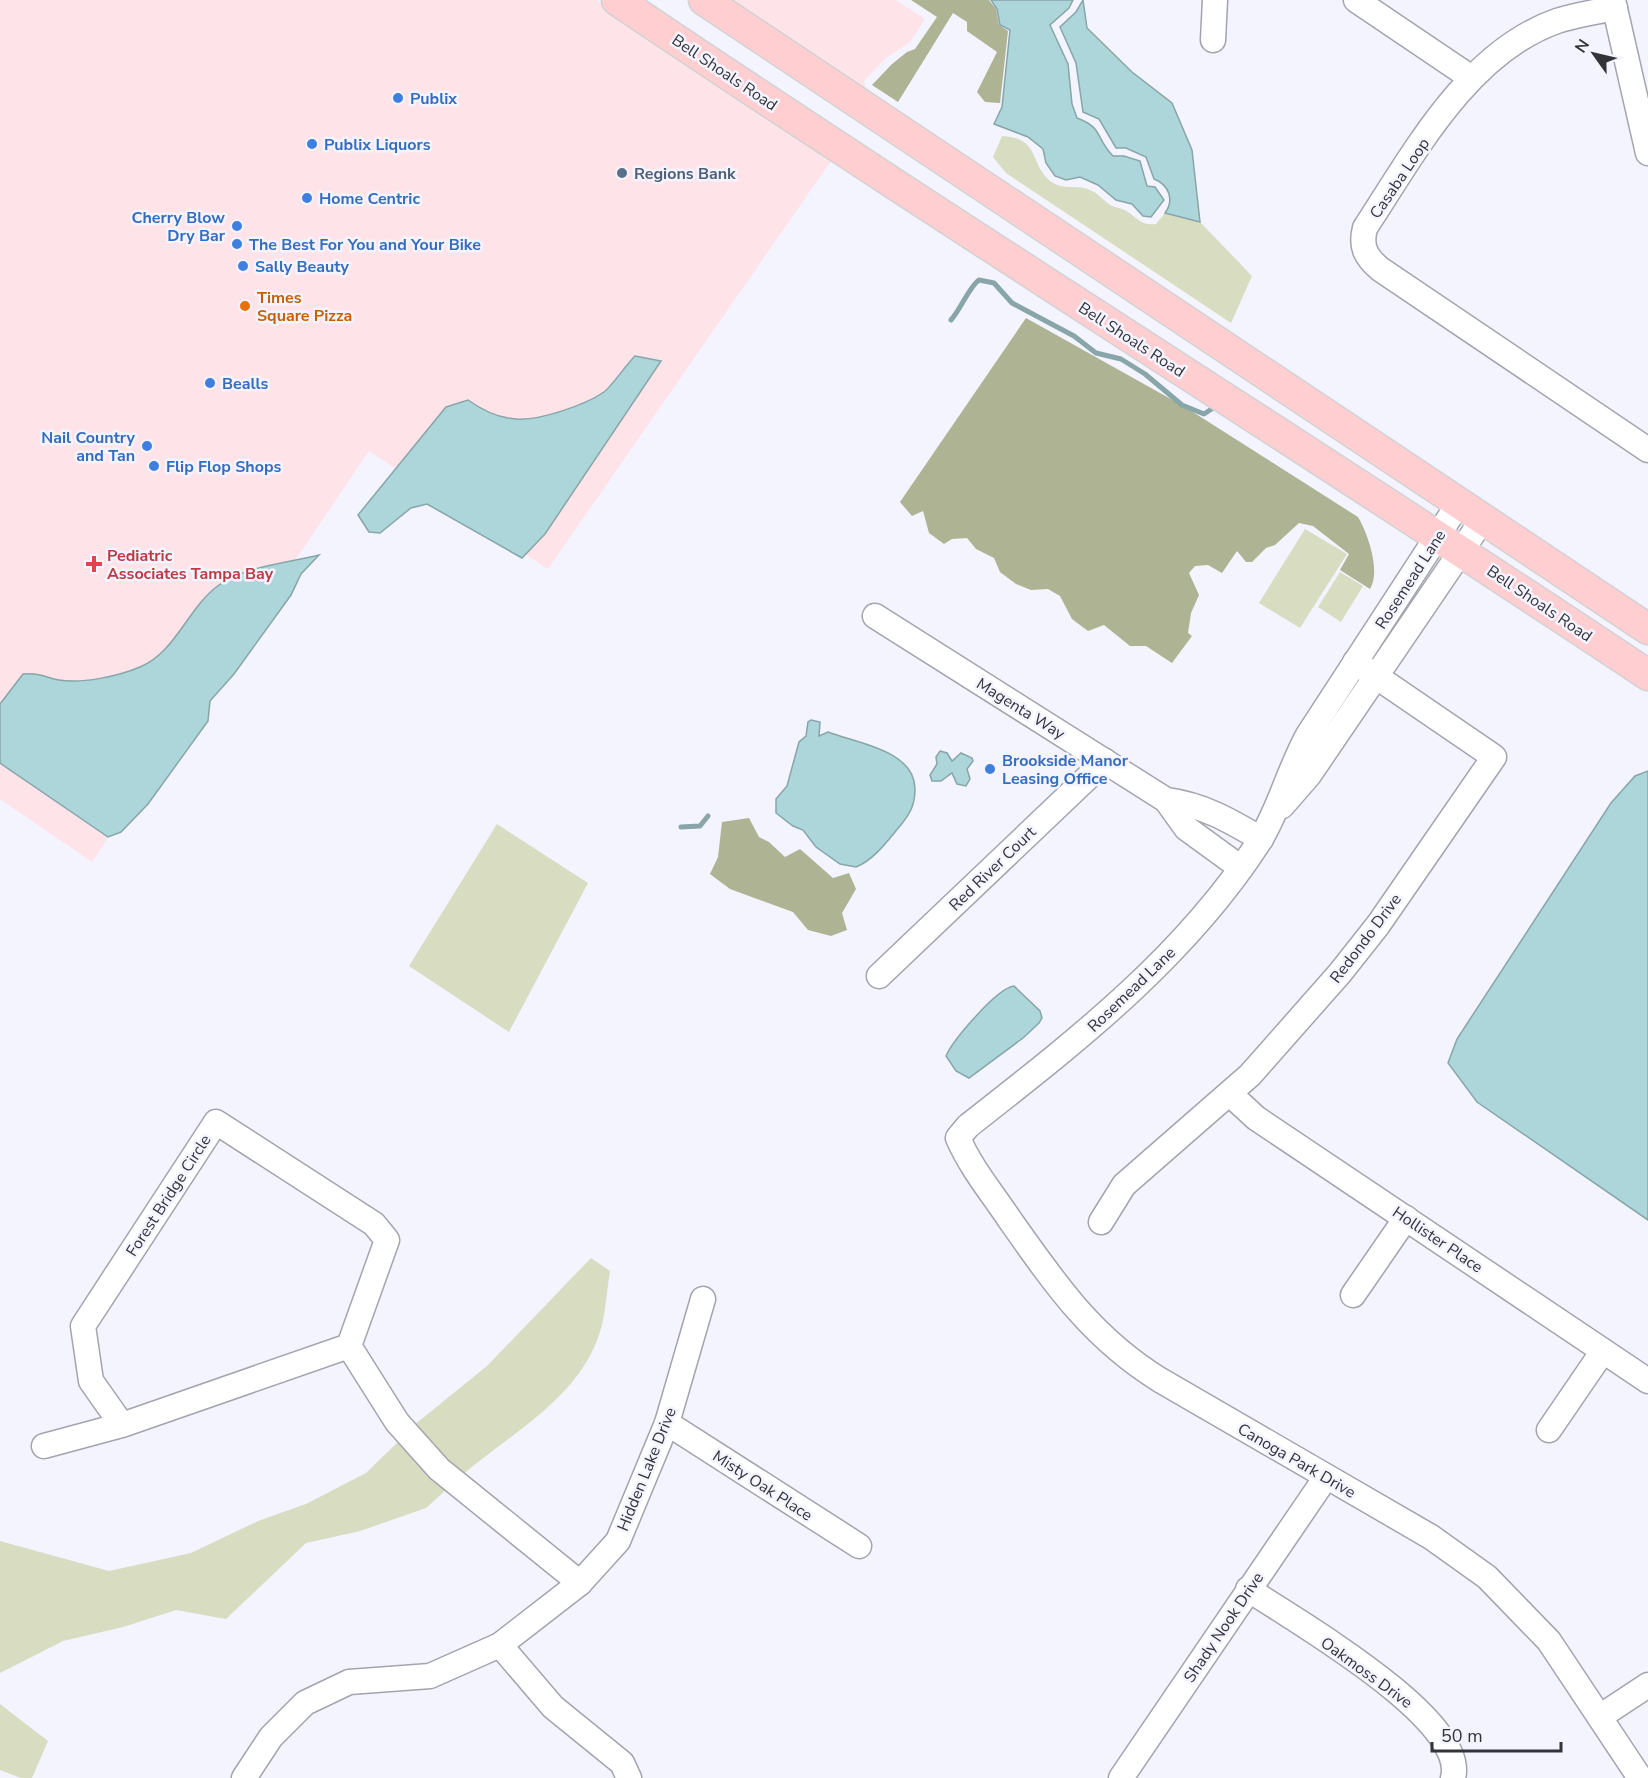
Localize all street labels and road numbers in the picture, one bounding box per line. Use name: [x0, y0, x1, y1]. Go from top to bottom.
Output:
street label: Bell Shoals Road: [667, 29, 782, 116]
street label: Casaba Loop: [1365, 134, 1435, 223]
street label: Bell Shoals Road: [1074, 297, 1189, 383]
street label: Rosemead Lane: [1370, 526, 1451, 634]
street label: Bell Shoals Road: [1482, 560, 1597, 647]
street label: Magenta Way: [972, 673, 1070, 745]
street label: Red River Court: [944, 821, 1041, 916]
street label: Redondo Drive: [1325, 889, 1407, 988]
street label: Rosemead Lane: [1083, 942, 1181, 1037]
street label: Forest Bridge Circle: [121, 1130, 216, 1261]
street label: Hollister Place: [1388, 1201, 1487, 1278]
street label: Hidden Lake Drive: [612, 1404, 682, 1535]
street label: Canoga Park Drive: [1233, 1418, 1360, 1504]
street label: Misty Oak Place: [708, 1445, 817, 1526]
street label: Shady Nook Drive: [1179, 1568, 1269, 1687]
street label: Oakmoss Drive: [1316, 1632, 1417, 1714]

